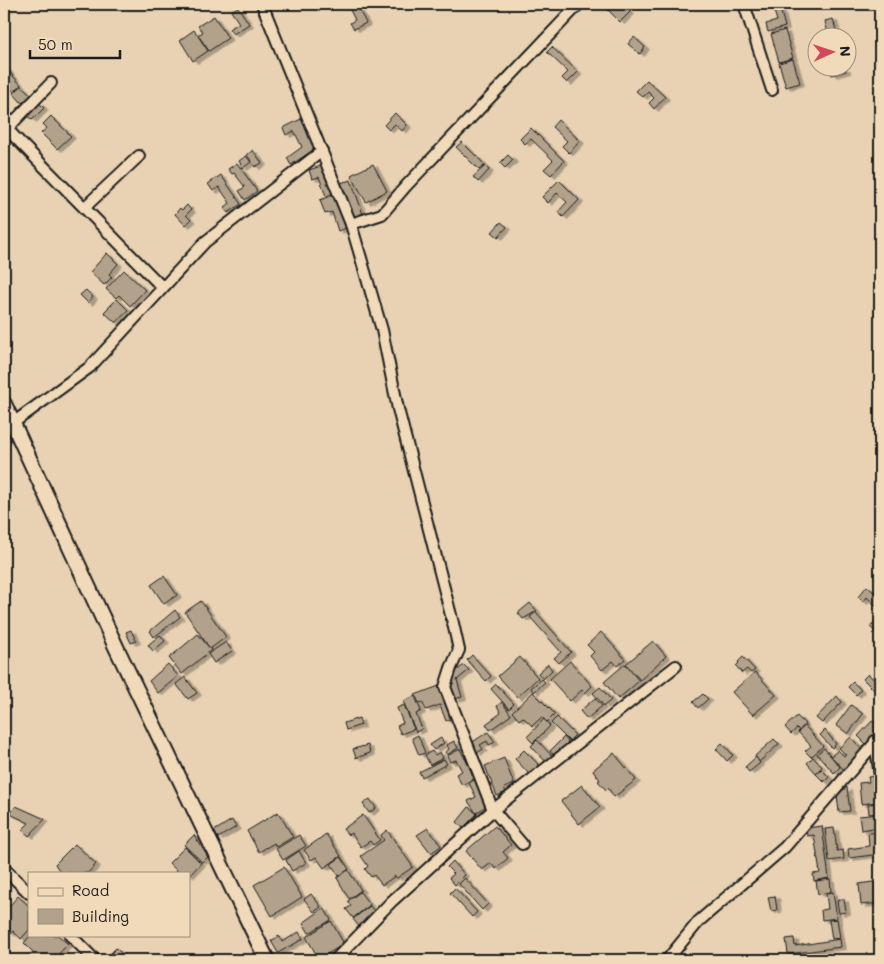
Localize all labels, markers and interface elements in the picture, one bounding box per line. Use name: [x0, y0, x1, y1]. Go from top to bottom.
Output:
scale bar: [30, 28, 120, 60]
north arrow: [806, 28, 856, 78]
text: 50 m: [38, 34, 73, 54]
text: N: [836, 45, 855, 57]
legend: [28, 872, 190, 936]
text: Road: [72, 880, 109, 900]
text: Building: [72, 906, 129, 926]

